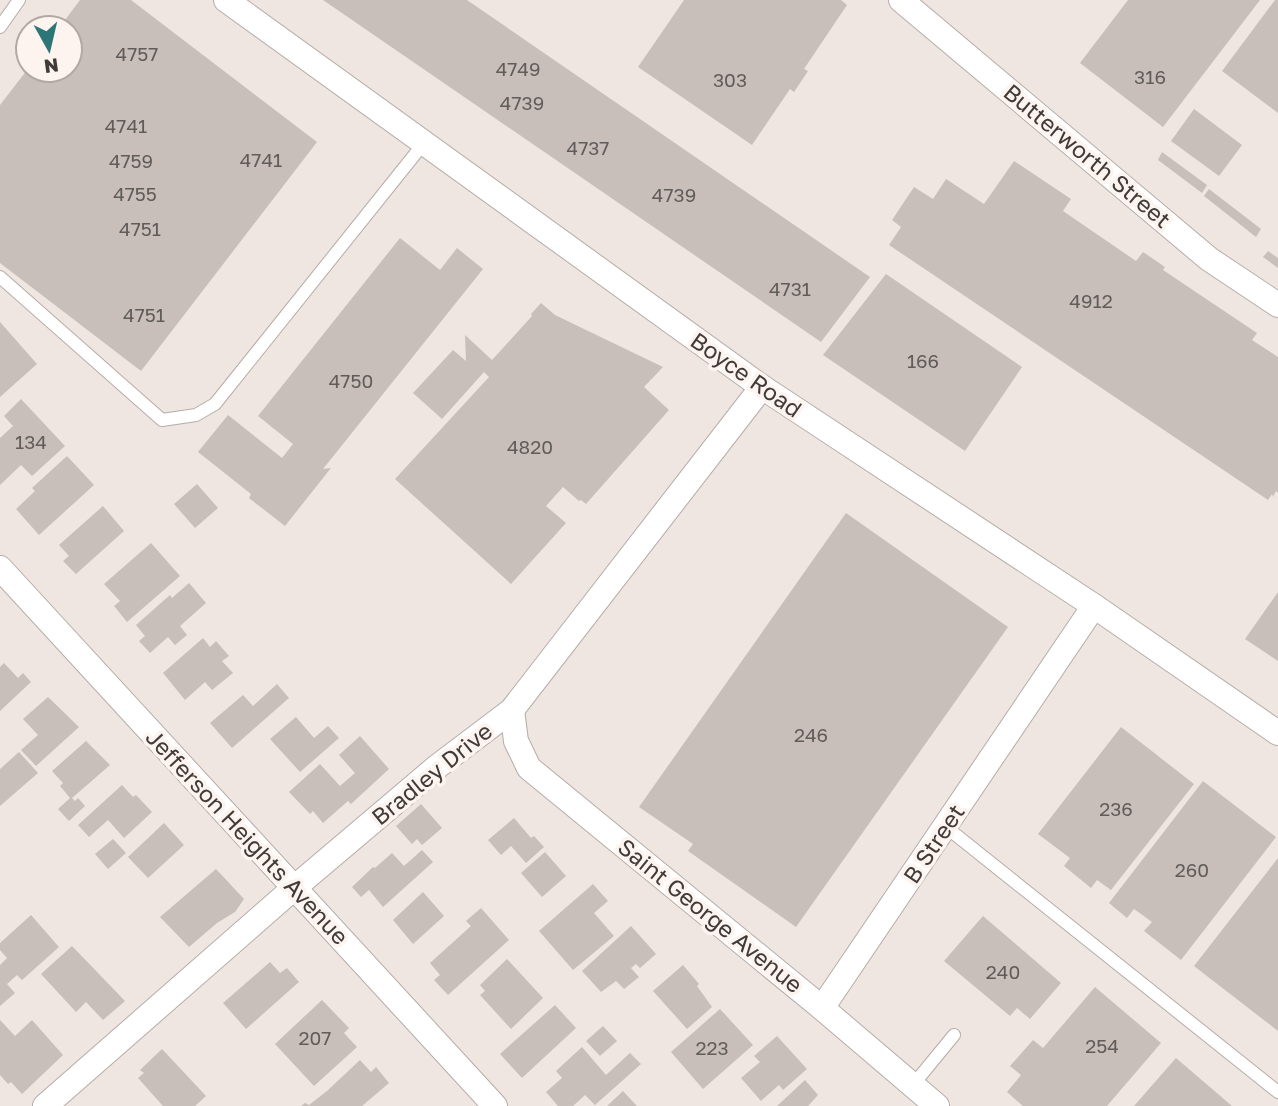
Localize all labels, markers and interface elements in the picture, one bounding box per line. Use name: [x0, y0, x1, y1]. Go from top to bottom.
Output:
north arrow: [14, 14, 84, 84]
house number: 4757: [116, 42, 158, 65]
text: N: [43, 54, 60, 79]
house number: 4749: [496, 57, 540, 80]
house number: 316: [1134, 65, 1166, 88]
house number: 303: [713, 68, 747, 91]
street label: Butterworth Street: [999, 77, 1177, 233]
house number: 4739: [500, 91, 544, 114]
house number: 4741: [105, 114, 147, 137]
house number: 4737: [567, 136, 609, 159]
house number: 4741: [240, 148, 282, 171]
house number: 4759: [109, 149, 153, 172]
house number: 4755: [113, 182, 157, 205]
house number: 4739: [652, 183, 696, 206]
house number: 4751: [119, 217, 161, 240]
house number: 4731: [769, 277, 811, 300]
house number: 4912: [1069, 289, 1113, 312]
house number: 4751: [123, 303, 165, 326]
street label: Boyce Road: [686, 326, 808, 423]
house number: 166: [907, 349, 939, 372]
house number: 4750: [329, 369, 373, 392]
house number: 134: [15, 430, 47, 453]
house number: 4820: [507, 435, 553, 458]
street label: Bradley Drive: [365, 716, 497, 830]
street label: Jefferson Heights Avenue: [141, 723, 355, 950]
house number: 246: [794, 723, 828, 746]
house number: 236: [1099, 797, 1133, 820]
street label: B Street: [897, 799, 970, 888]
street label: Saint George Avenue: [613, 832, 809, 998]
house number: 260: [1175, 858, 1209, 881]
house number: 240: [986, 960, 1020, 983]
house number: 207: [299, 1026, 331, 1049]
house number: 254: [1085, 1034, 1119, 1057]
house number: 223: [695, 1036, 729, 1059]

